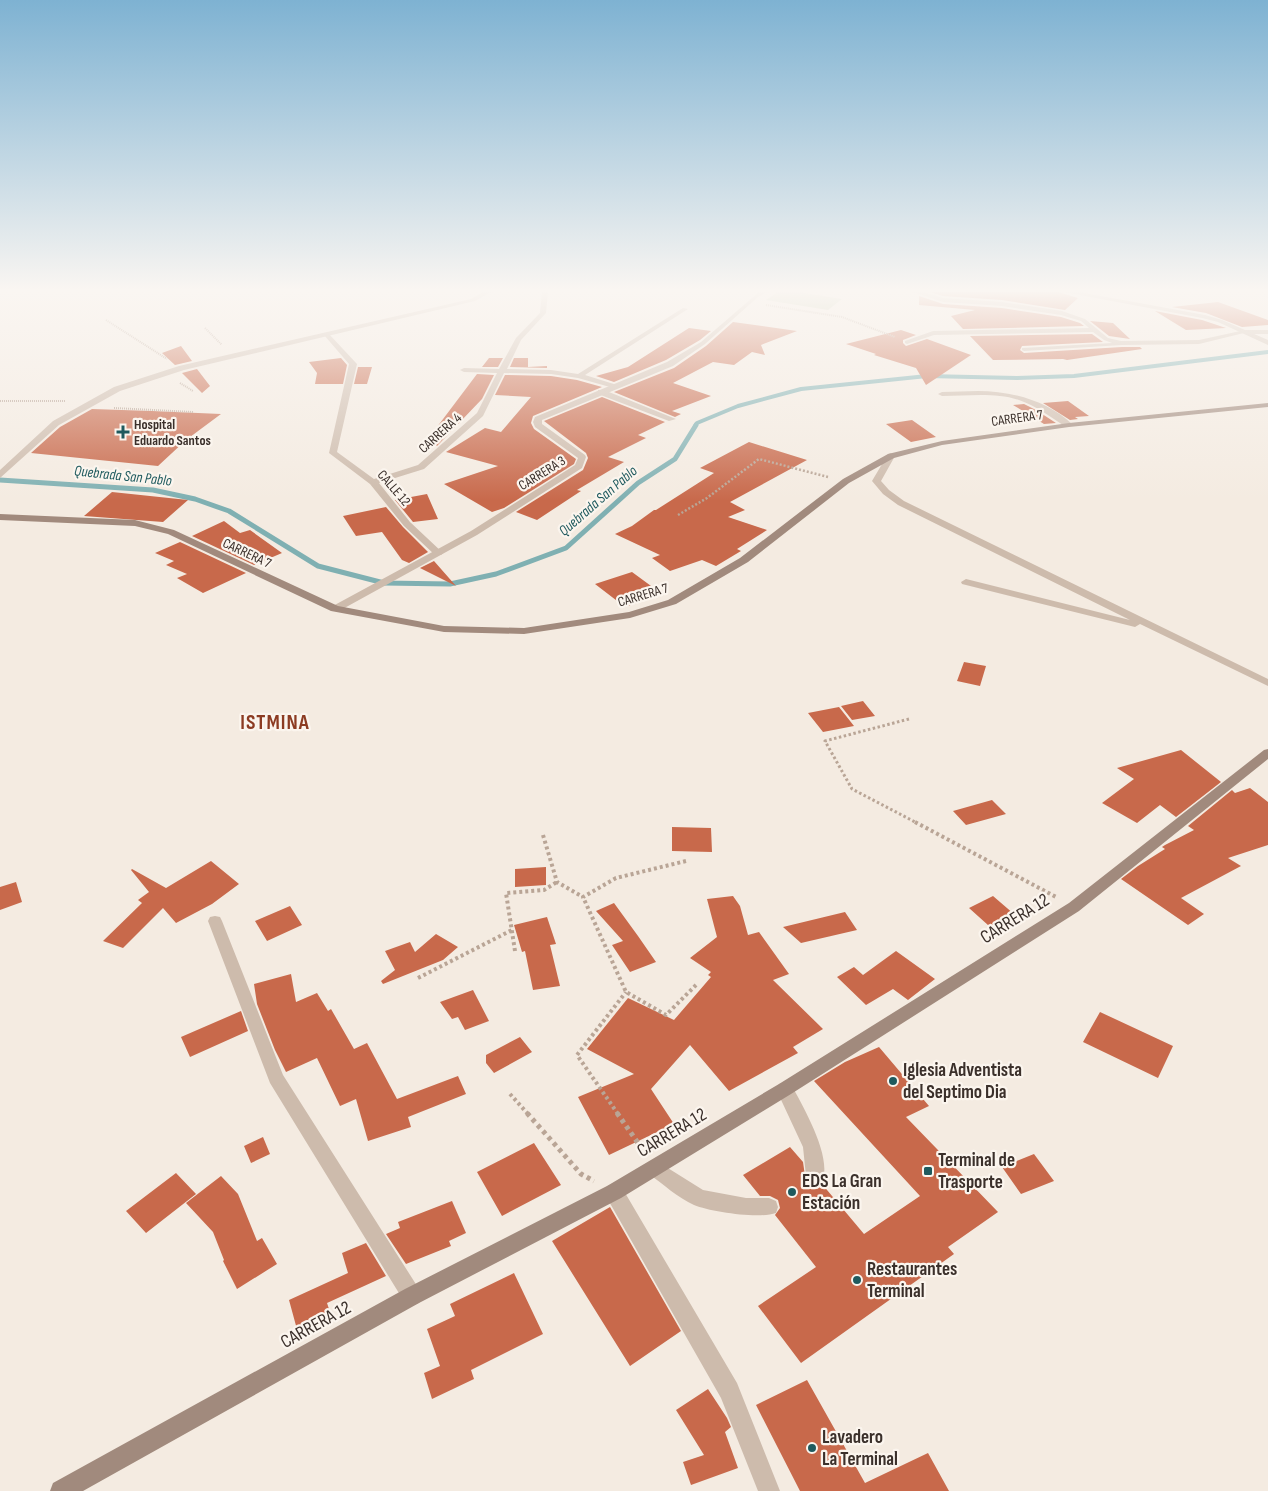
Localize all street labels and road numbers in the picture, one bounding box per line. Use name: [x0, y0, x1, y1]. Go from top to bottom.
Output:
street label: CARRERA 7: [990, 406, 1044, 430]
street label: CARRERA 4: [415, 409, 465, 457]
street label: CARRERA 3: [515, 452, 569, 494]
street label: CALLE 12: [374, 467, 414, 510]
street label: CARRERA 7: [220, 534, 274, 572]
street label: CARRERA 7: [616, 579, 671, 611]
street label: CARRERA 12: [976, 889, 1054, 949]
street label: CARRERA 12: [633, 1103, 711, 1163]
street label: CARRERA 12: [277, 1296, 355, 1354]

